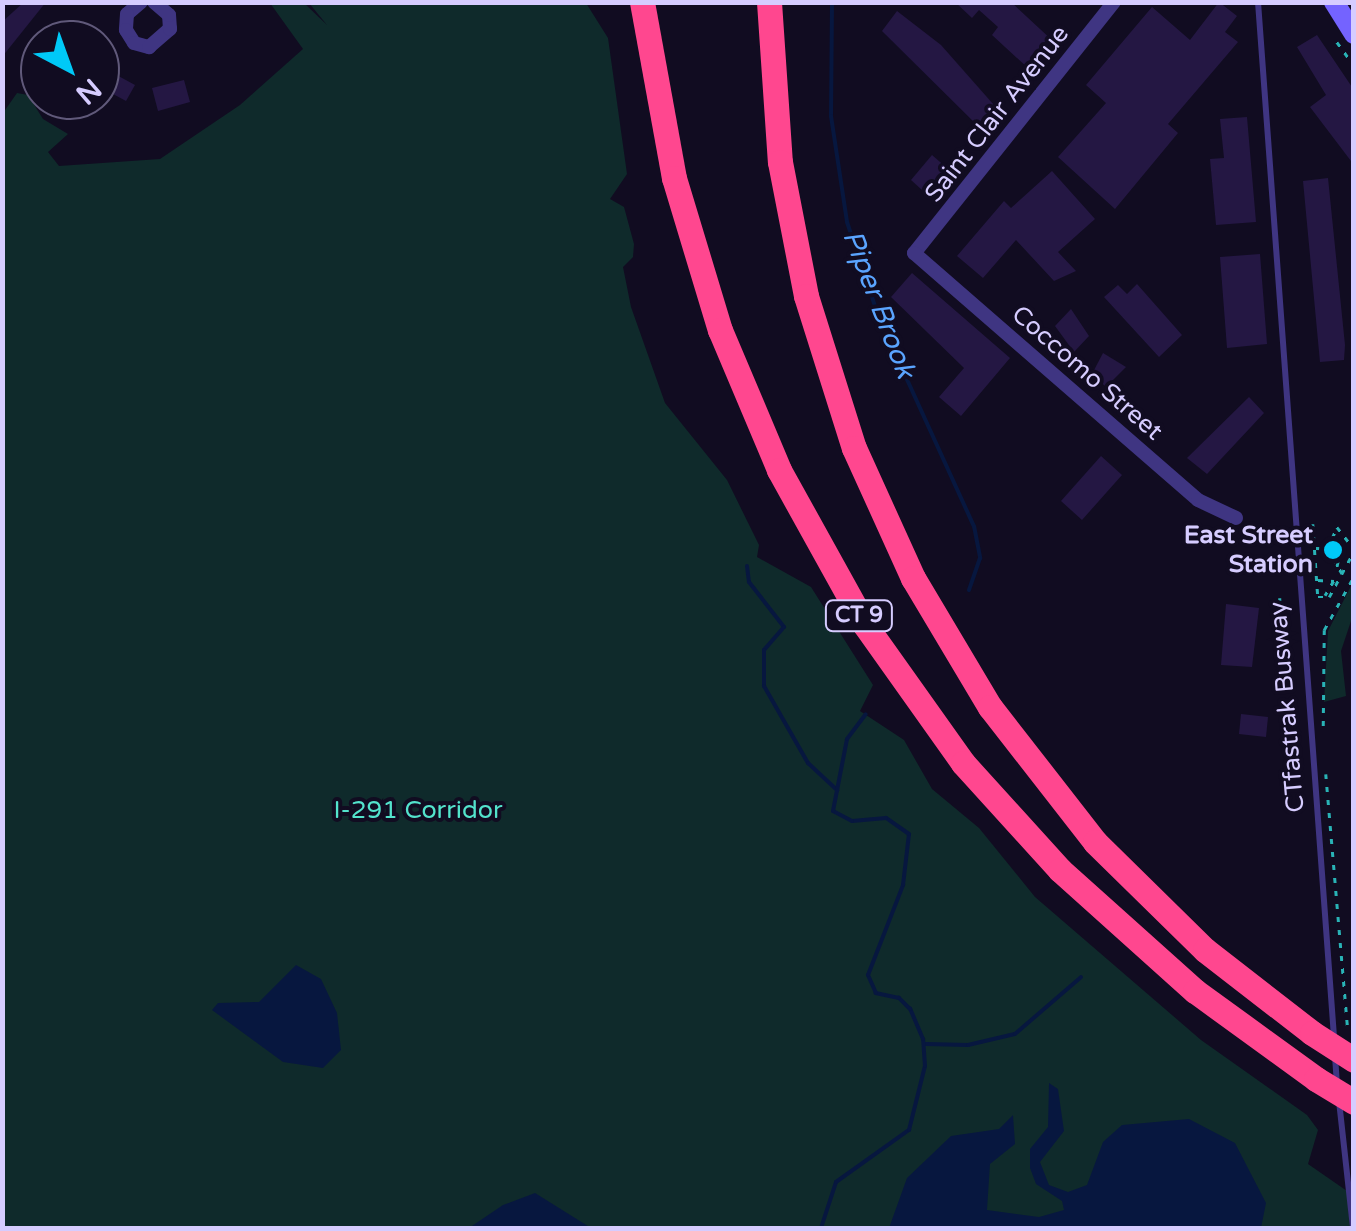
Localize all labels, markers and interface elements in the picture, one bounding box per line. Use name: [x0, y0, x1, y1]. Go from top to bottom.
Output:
north arrow: [20, 20, 120, 120]
street label: Saint Clair Avenue: [919, 20, 1075, 208]
text: N: [69, 71, 108, 111]
water label: Piper Brook: [835, 225, 923, 383]
street label: Coccomo Street: [1005, 299, 1169, 447]
place label: East Street Station: [1184, 521, 1313, 580]
marker: East Street Station: [1322, 539, 1344, 561]
road number: CT 9: [824, 599, 894, 633]
street label: CTfastrak Busway: [1263, 600, 1311, 814]
park label: I-291 Corridor: [333, 795, 503, 825]

